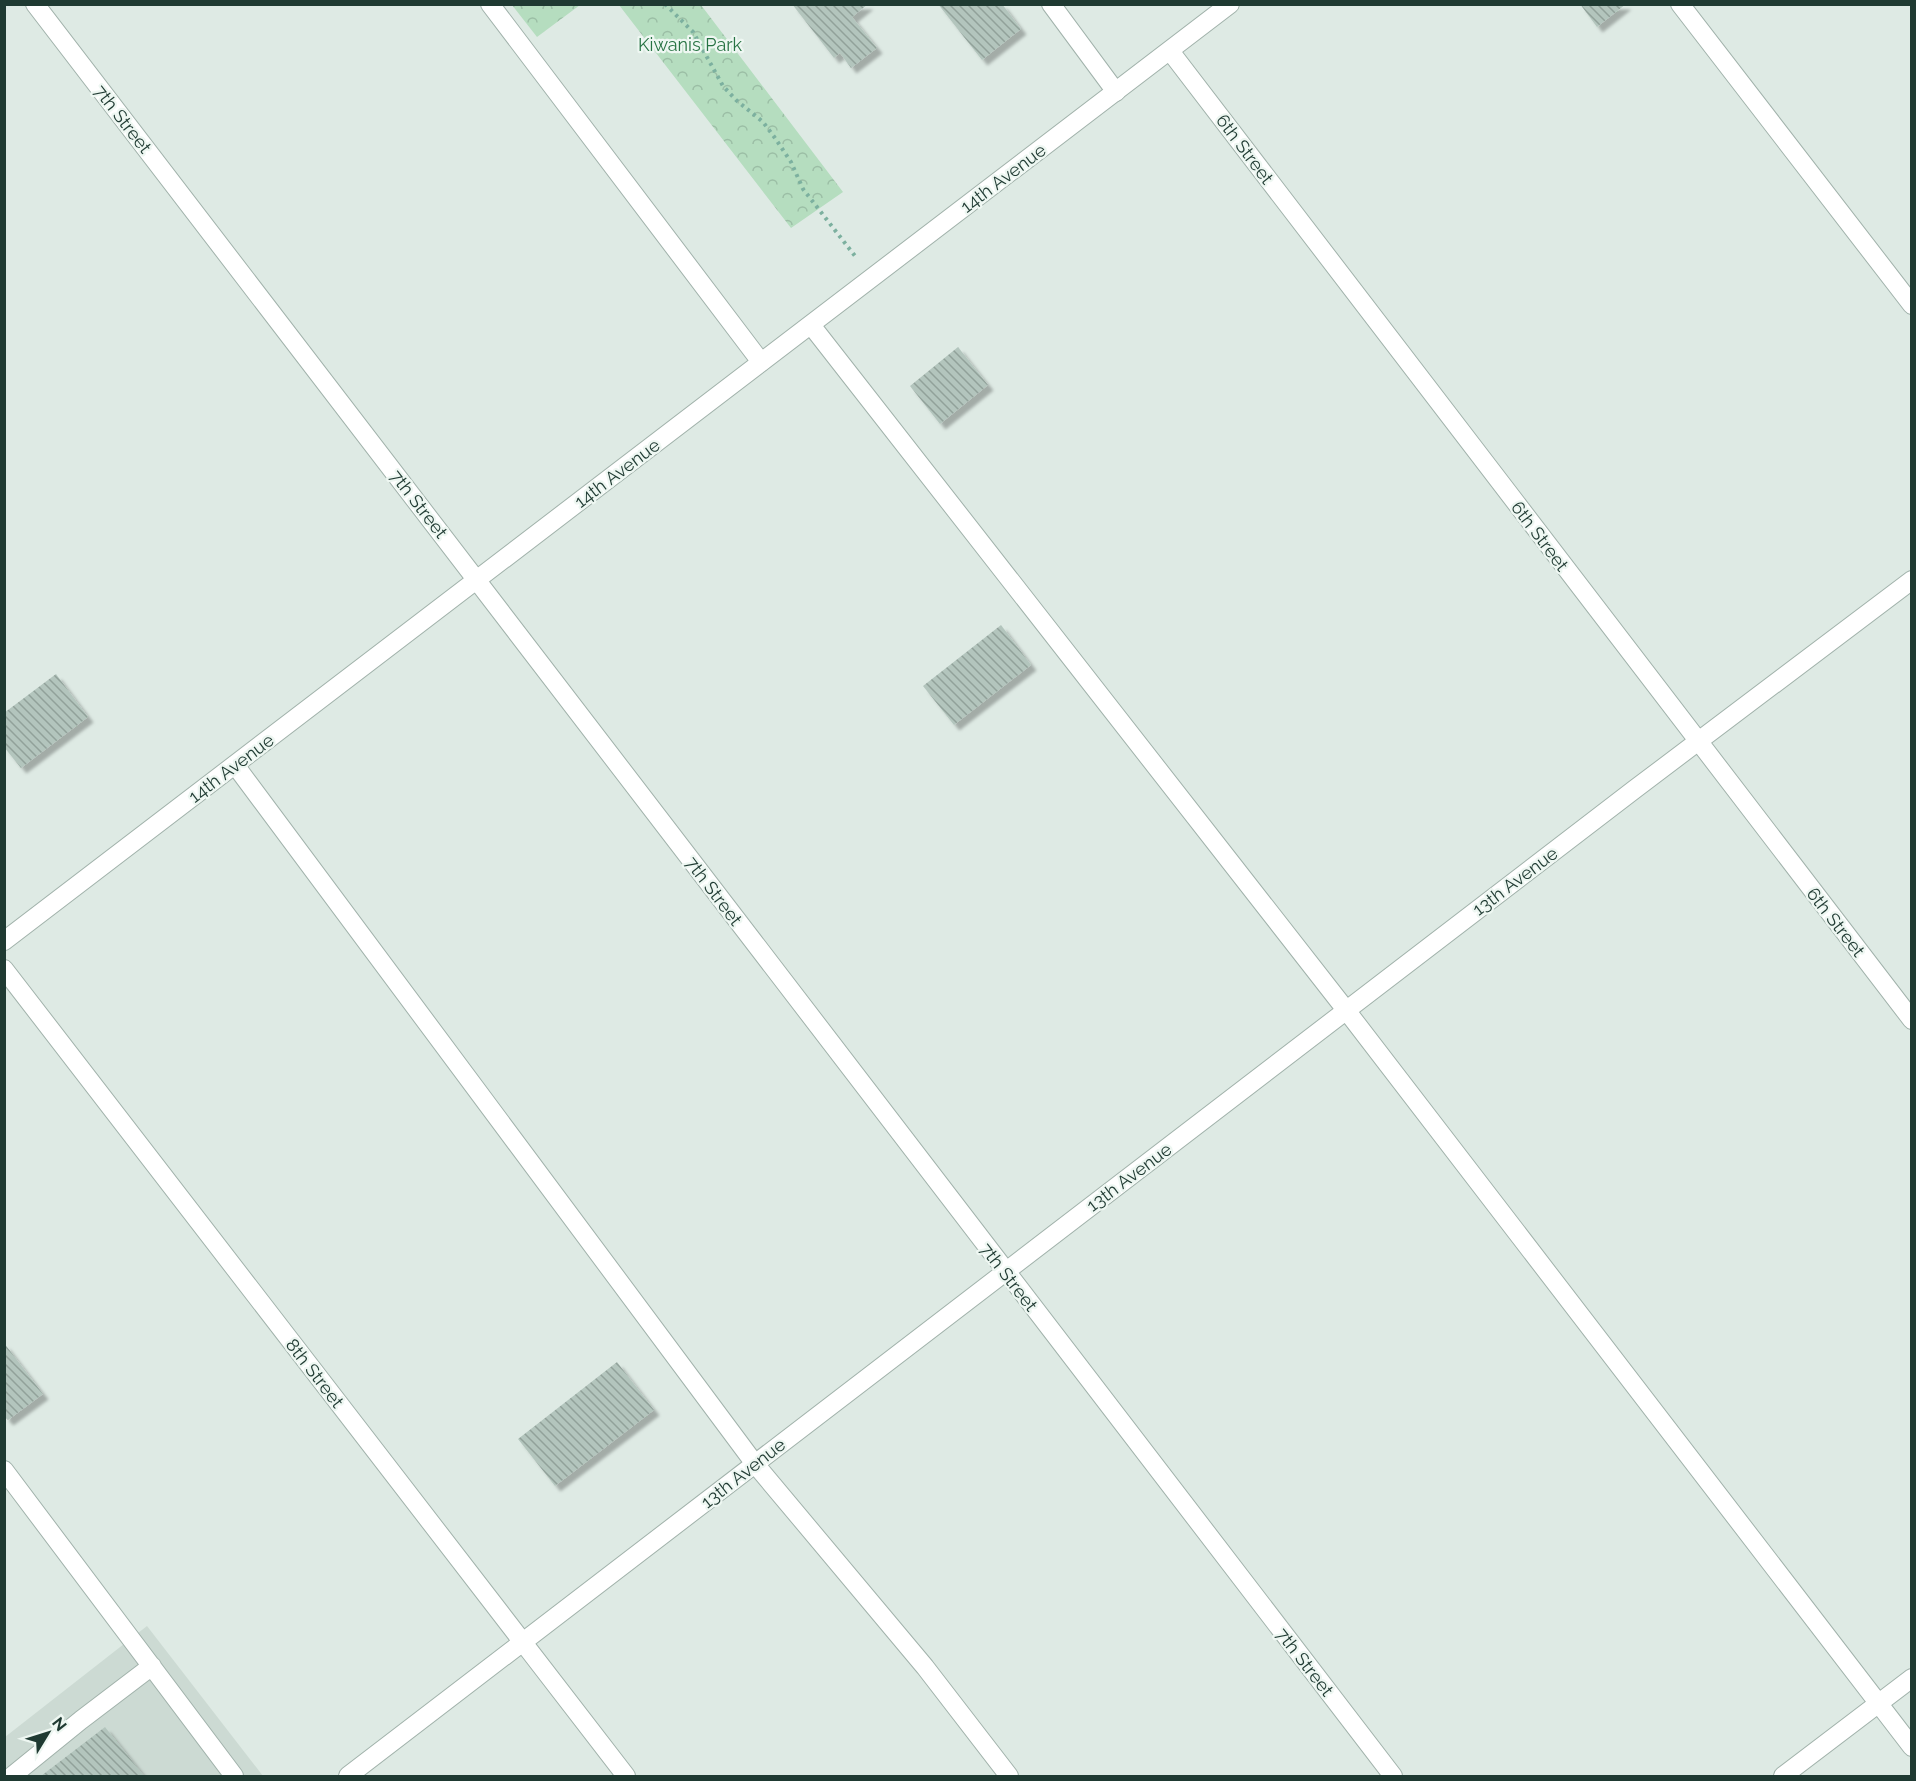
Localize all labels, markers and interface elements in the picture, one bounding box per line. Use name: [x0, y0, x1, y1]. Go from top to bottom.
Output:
park label: Kiwanis Park: [638, 34, 743, 55]
street label: 7th Street: [90, 81, 156, 157]
street label: 6th Street: [1212, 110, 1278, 188]
street label: 14th Avenue: [956, 139, 1050, 217]
street label: 14th Avenue: [570, 434, 664, 512]
street label: 7th Street: [386, 466, 452, 542]
street label: 6th Street: [1507, 497, 1573, 575]
street label: 14th Avenue: [184, 729, 278, 807]
street label: 13th Avenue: [1468, 842, 1562, 920]
street label: 7th Street: [681, 852, 747, 930]
street label: 6th Street: [1803, 883, 1869, 961]
street label: 13th Avenue: [1082, 1138, 1176, 1216]
street label: 7th Street: [976, 1239, 1042, 1315]
street label: 8th Street: [282, 1334, 348, 1412]
street label: 13th Avenue: [697, 1433, 790, 1512]
street label: 7th Street: [1272, 1624, 1338, 1700]
north arrow: [18, 1703, 78, 1763]
text: N: [48, 1713, 71, 1735]

